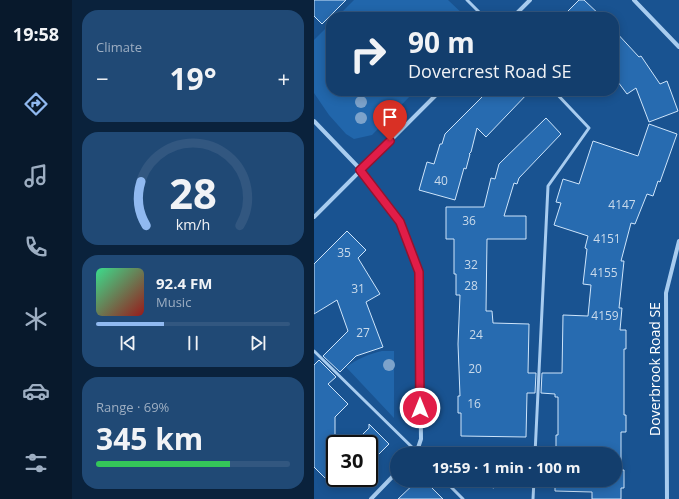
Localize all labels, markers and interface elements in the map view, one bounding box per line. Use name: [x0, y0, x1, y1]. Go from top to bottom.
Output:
text: 19:58: [13, 22, 59, 46]
text: 90 m: [408, 23, 475, 61]
icon: right: [342, 28, 394, 80]
text: Climate: [96, 38, 142, 56]
text: 19°: [169, 58, 217, 99]
text: Dovercrest Road SE: [408, 59, 572, 83]
text: −: [96, 63, 109, 93]
text: +: [277, 63, 290, 93]
icon: directions: [22, 90, 50, 118]
pin: [373, 100, 407, 141]
icon: arrive: [379, 106, 401, 128]
icon: music: [22, 162, 50, 190]
text: 28: [169, 165, 217, 221]
house number: 40: [434, 172, 448, 189]
house number: 4147: [608, 196, 636, 213]
house number: 36: [462, 212, 476, 229]
text: km/h: [176, 215, 210, 234]
house number: 4151: [593, 230, 621, 247]
icon: phone: [22, 233, 50, 261]
house number: 35: [337, 244, 351, 261]
house number: 32: [464, 256, 478, 273]
house number: 4155: [590, 264, 618, 281]
text: 92.4 FM: [156, 273, 212, 293]
house number: 28: [464, 277, 478, 294]
house number: 31: [351, 280, 365, 297]
text: Music: [156, 293, 191, 311]
street label: Doverbrook Road SE: [645, 302, 664, 436]
icon: climate: [22, 305, 50, 333]
house number: 4159: [591, 307, 619, 324]
house number: 27: [356, 324, 370, 341]
house number: 24: [469, 326, 483, 343]
icon: previous: [117, 332, 139, 354]
icon: pause: [182, 332, 204, 354]
icon: next: [247, 332, 269, 354]
house number: 20: [468, 360, 482, 377]
icon: car: [22, 377, 50, 405]
position arrow: [399, 387, 441, 429]
house number: 16: [467, 395, 481, 412]
text: Range · 69%: [96, 398, 169, 416]
text: 345 km: [96, 418, 203, 459]
speed limit sign: 30: [326, 435, 378, 487]
icon: filters: [22, 449, 50, 477]
text: 19:59 · 1 min · 100 m: [432, 457, 580, 477]

